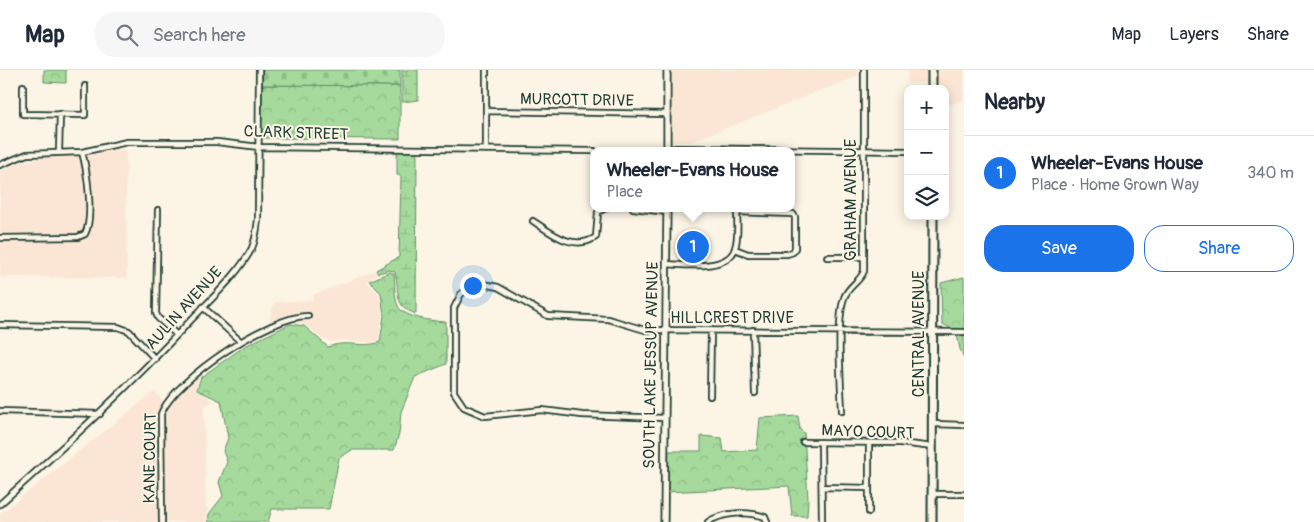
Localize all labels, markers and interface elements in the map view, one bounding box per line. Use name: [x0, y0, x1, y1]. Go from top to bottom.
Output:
search box: [95, 12, 445, 57]
text: Map: [25, 20, 65, 49]
icon: search: [113, 21, 141, 49]
text: Search here: [153, 23, 246, 47]
text: Map: [1112, 23, 1141, 46]
text: Layers: [1169, 23, 1219, 46]
text: Share: [1247, 23, 1289, 46]
map controls: [904, 85, 949, 220]
button: +: [904, 85, 949, 130]
street label: MURCOTT DRIVE: [520, 89, 634, 111]
text: Nearby: [984, 89, 1045, 116]
street label: CLARK STREET: [243, 121, 349, 145]
button: −: [904, 130, 949, 175]
street label: GRAHAM AVENUE: [841, 139, 861, 261]
popup: [590, 147, 795, 212]
text: Wheeler-Evans House: [1031, 151, 1203, 175]
text: Wheeler-Evans House: [607, 158, 778, 182]
text: 1: [997, 163, 1003, 183]
text: 340 m: [1247, 163, 1294, 183]
button: layers: [904, 175, 949, 220]
text: Place · Home Grown Way: [1031, 175, 1199, 195]
text: Place: [607, 182, 643, 202]
button: Save: [984, 225, 1134, 272]
button: Share: [1144, 225, 1294, 272]
pin: 1: [677, 228, 709, 266]
street label: SOUTH LAKE JESSUP AVENUE: [639, 261, 663, 469]
street label: AULIN AVENUE: [141, 262, 227, 354]
street label: CENTRAL AVENUE: [909, 271, 929, 397]
your location: [460, 273, 486, 299]
street label: HILLCREST DRIVE: [670, 308, 794, 328]
street label: KANE COURT: [139, 412, 161, 504]
street label: MAYO COURT: [821, 420, 915, 444]

